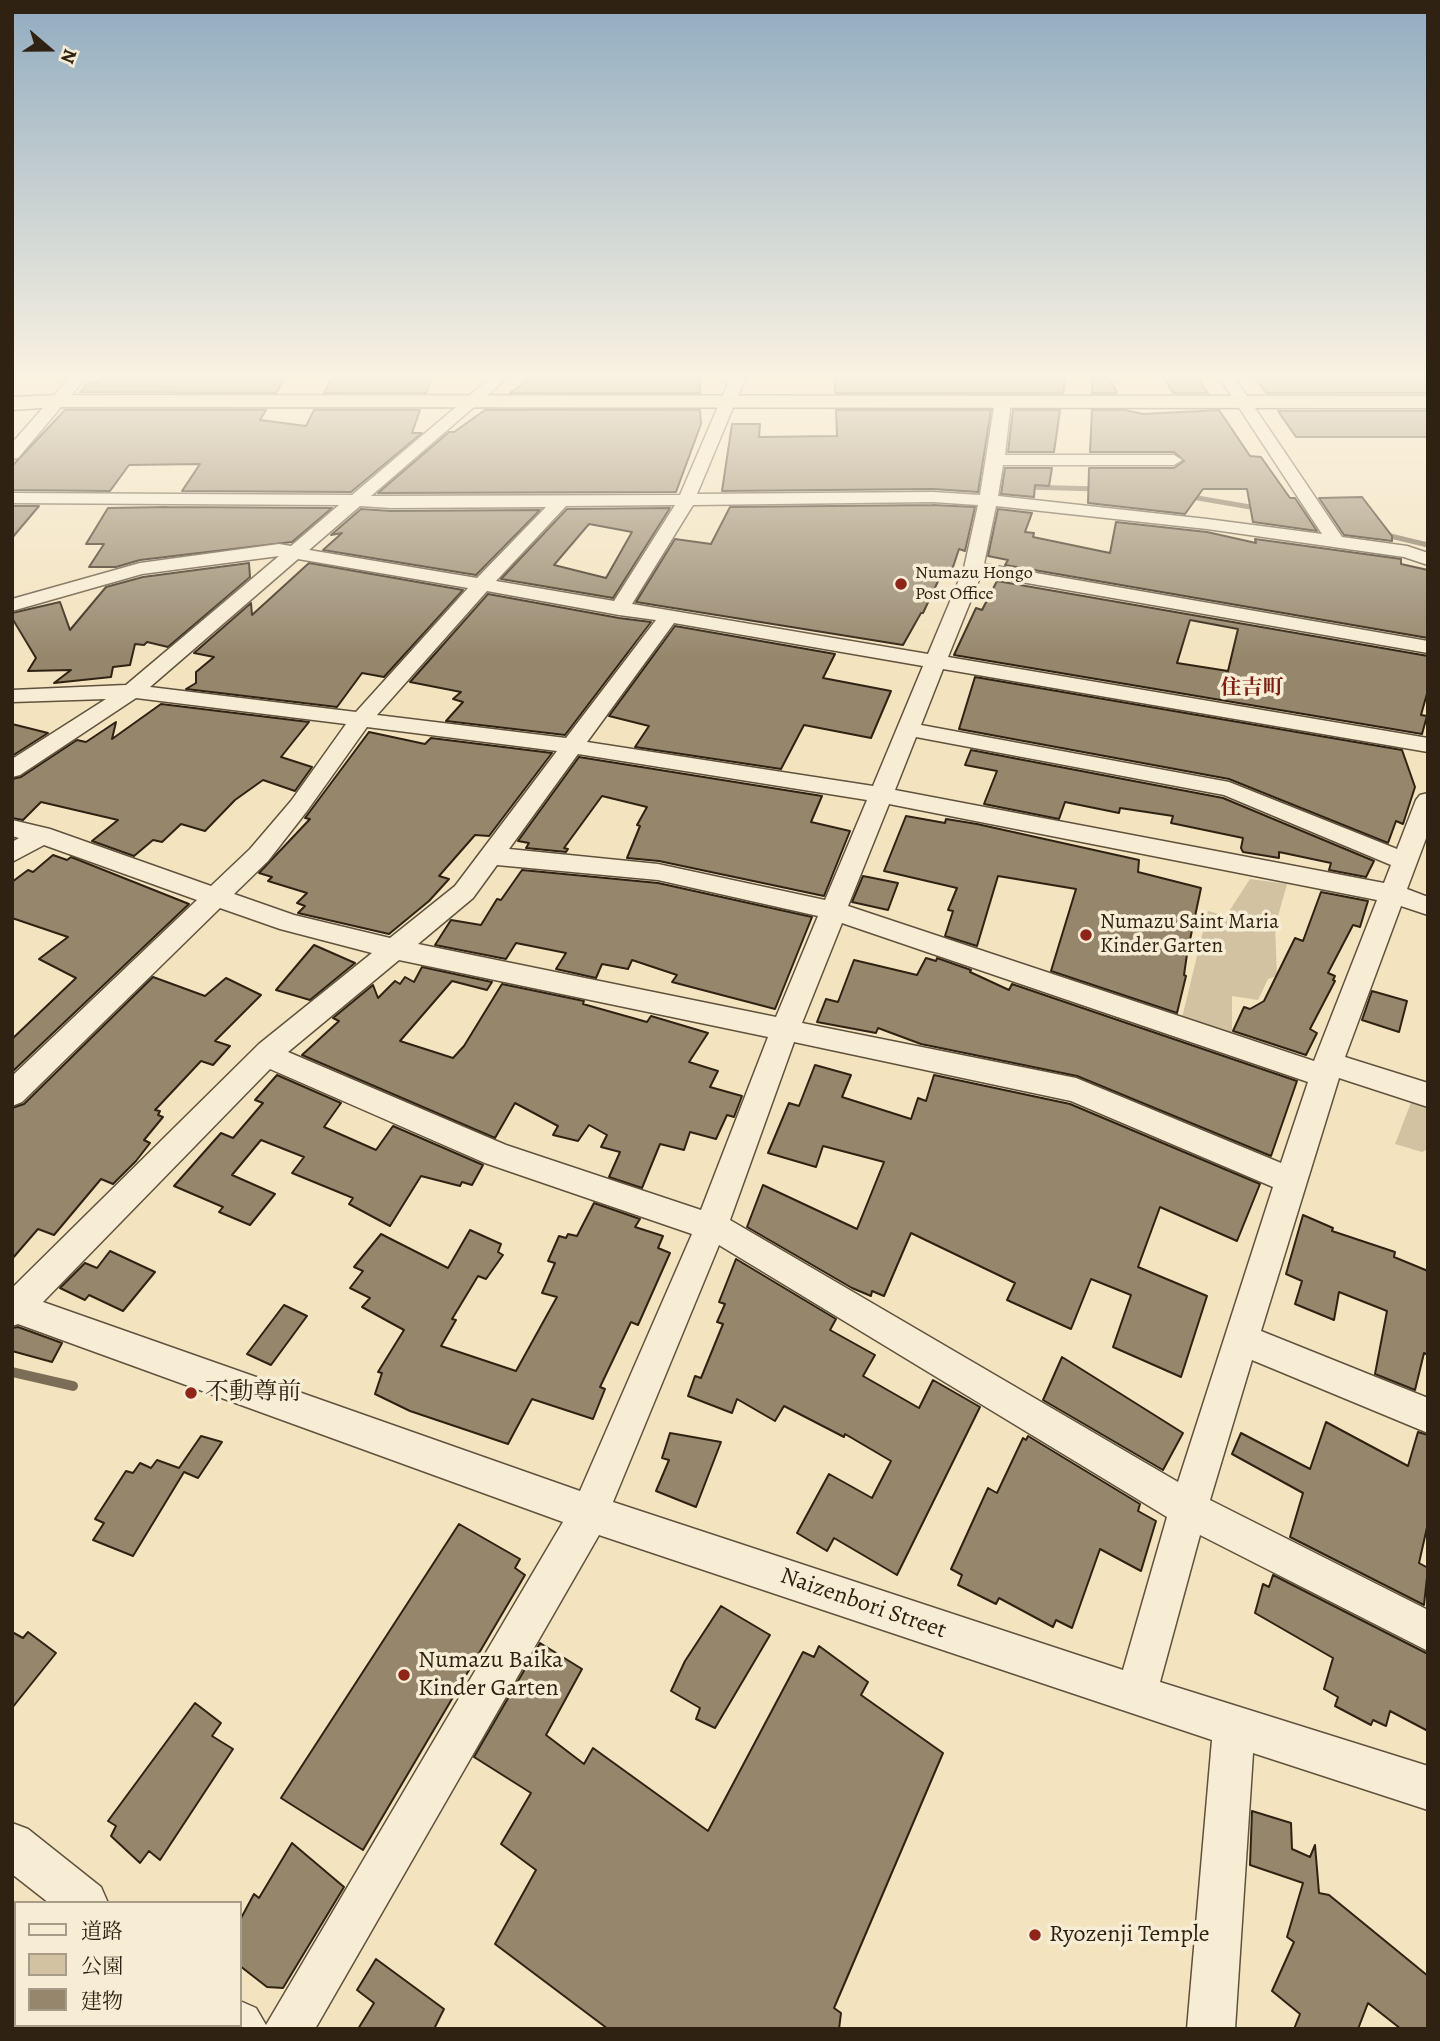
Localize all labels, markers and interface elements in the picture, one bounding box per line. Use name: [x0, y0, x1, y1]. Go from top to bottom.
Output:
north arrow: [14, 14, 84, 84]
text: N: [54, 45, 83, 67]
place label: Numazu Hongo Post Office: [915, 563, 1033, 606]
marker: Numazu Hongo Post Office: [893, 576, 909, 592]
district label: 住吉町: [1221, 676, 1283, 702]
place label: Numazu Saint Maria Kinder Garten: [1100, 910, 1279, 960]
marker: Numazu Saint Maria Kinder Garten: [1078, 927, 1094, 943]
place label: 不動尊前: [205, 1379, 301, 1407]
marker: 不動尊前: [183, 1385, 199, 1401]
street label: Naizenbori Street: [776, 1562, 950, 1646]
place label: Numazu Baika Kinder Garten: [418, 1647, 563, 1703]
marker: Numazu Baika Kinder Garten: [396, 1667, 412, 1683]
legend: [14, 1901, 242, 2027]
text: 道路: [81, 1917, 123, 1945]
place label: Ryozenji Temple: [1049, 1921, 1210, 1949]
marker: Ryozenji Temple: [1027, 1927, 1043, 1943]
text: 公園: [81, 1952, 123, 1980]
text: 建物: [81, 1987, 123, 2015]

